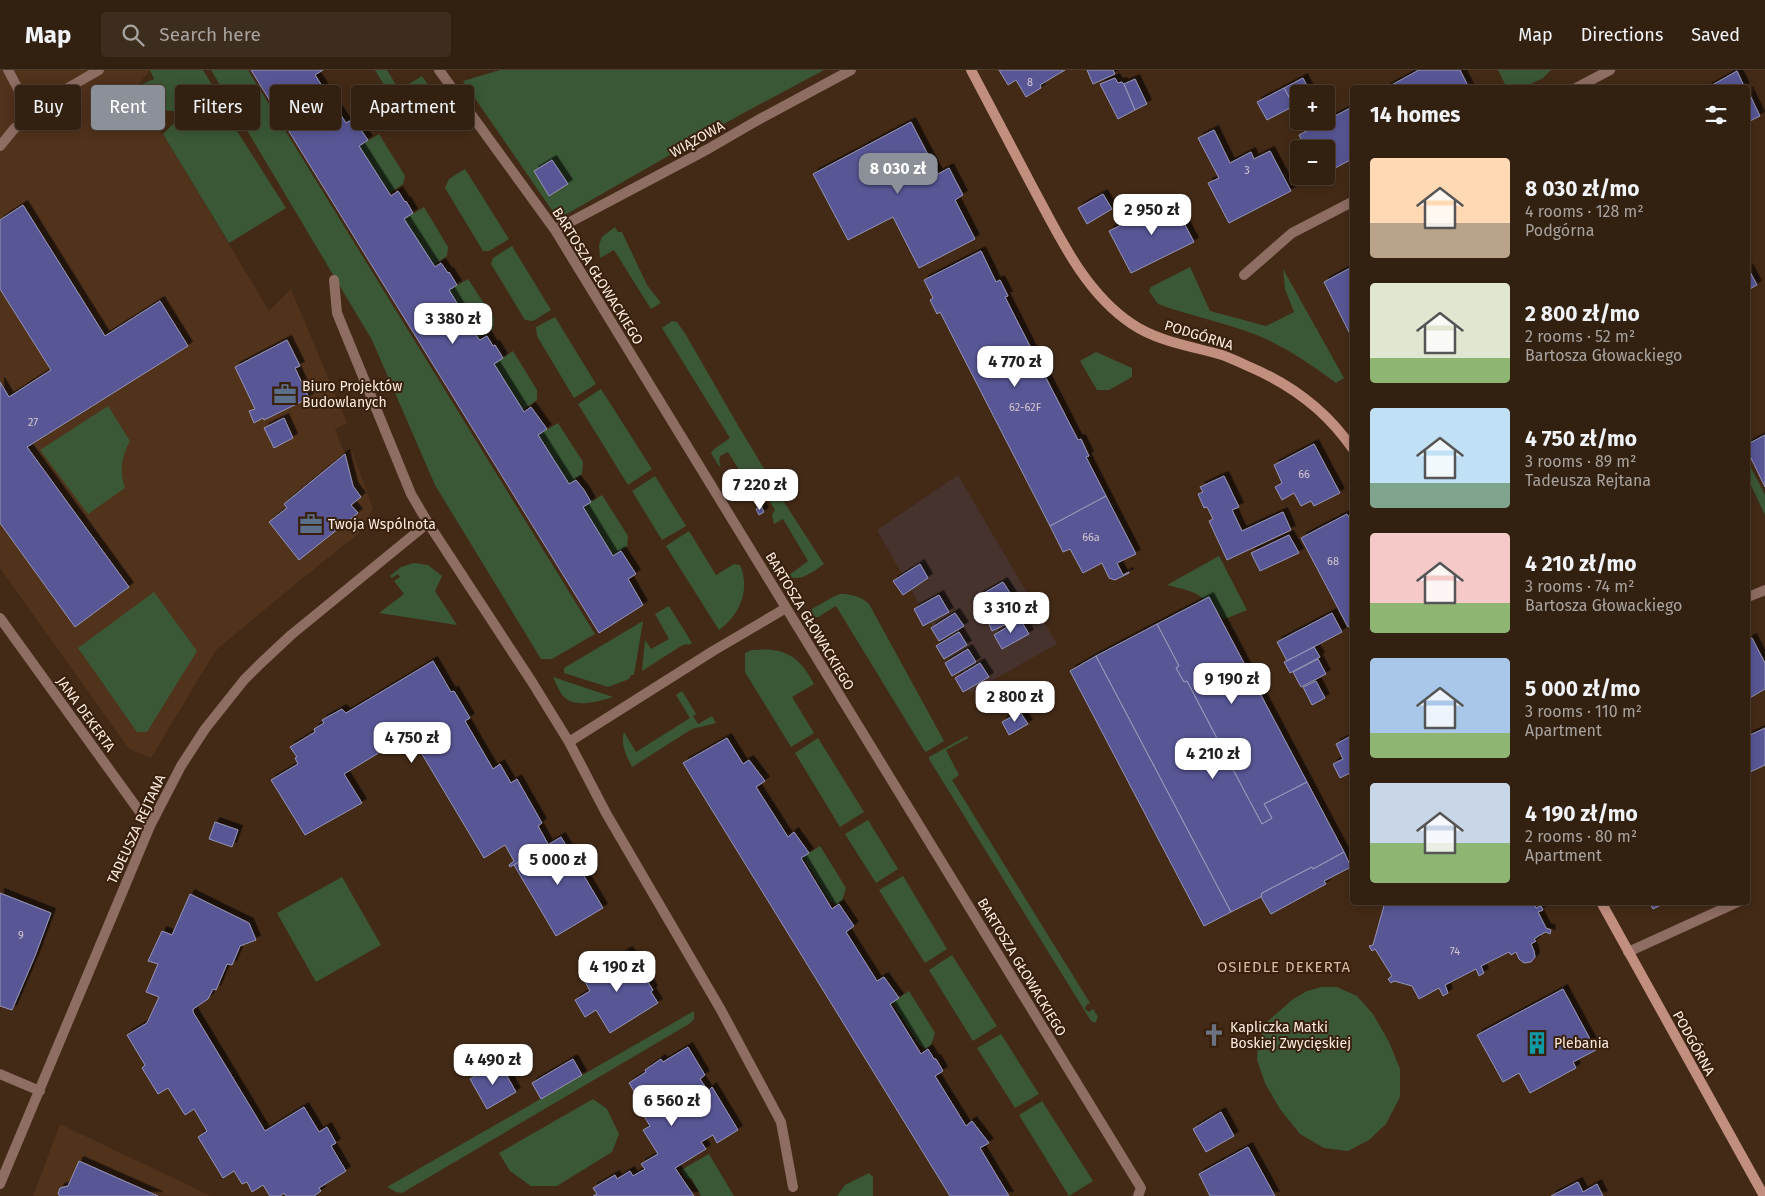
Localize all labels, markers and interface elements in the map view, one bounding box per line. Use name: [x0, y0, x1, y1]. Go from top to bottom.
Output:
search box: [101, 12, 451, 57]
text: Map: [25, 21, 71, 49]
icon: search: [119, 21, 147, 49]
text: Search here: [159, 23, 261, 46]
text: Map: [1518, 24, 1553, 46]
text: Directions: [1581, 24, 1663, 46]
text: Saved: [1691, 24, 1740, 46]
house number: 8: [1027, 76, 1033, 89]
chip: Buy: [15, 85, 81, 130]
chip: Rent: [91, 85, 165, 130]
chip: Filters: [175, 85, 260, 130]
chip: New: [270, 85, 341, 130]
chip: Apartment: [351, 85, 474, 130]
map controls: [1290, 85, 1335, 185]
button: +: [1290, 85, 1335, 130]
icon: filters: [1702, 101, 1730, 129]
text: 14 homes: [1370, 102, 1460, 128]
street label: WIĄZOWA: [667, 117, 728, 161]
button: −: [1290, 140, 1335, 185]
pin: 8 030 zł: [846, 152, 950, 195]
text: 8 030 zł: [870, 159, 926, 178]
house number: 3: [1244, 164, 1250, 177]
text: 8 030 zł/mo: [1525, 176, 1640, 202]
icon: home: [1410, 178, 1470, 238]
pin: 2 950 zł: [1100, 194, 1204, 236]
text: 2 950 zł: [1124, 200, 1180, 219]
text: 4 rooms · 128 m²: [1525, 202, 1644, 221]
street label: BARTOSZA GŁOWACKIEGO: [548, 205, 647, 348]
text: Podgórna: [1525, 221, 1594, 240]
text: 2 800 zł/mo: [1525, 301, 1640, 327]
pin: 3 380 zł: [401, 302, 505, 345]
icon: home: [1410, 303, 1470, 363]
text: 3 380 zł: [425, 309, 481, 328]
street label: PODGÓRNA: [1162, 316, 1236, 354]
text: 2 rooms · 52 m²: [1525, 327, 1635, 346]
pin: 4 770 zł: [963, 346, 1067, 388]
text: Bartosza Głowackiego: [1525, 346, 1682, 365]
text: 4 770 zł: [988, 352, 1042, 371]
place label: Biuro Projektów Budowlanych: [302, 378, 402, 411]
office icon: Biuro Projektów Budowlanych: [272, 381, 298, 407]
house number: 62-62F: [1009, 401, 1042, 414]
house number: 27: [28, 416, 38, 429]
text: 4 750 zł/mo: [1525, 426, 1637, 452]
icon: home: [1410, 428, 1470, 488]
text: 3 rooms · 89 m²: [1525, 452, 1636, 471]
pin: 7 220 zł: [708, 468, 812, 511]
house number: 66: [1298, 468, 1310, 481]
text: Tadeusza Rejtana: [1525, 471, 1651, 490]
text: 7 220 zł: [733, 475, 787, 494]
office icon: Twoja Wspólnota: [298, 511, 324, 537]
place label: Twoja Wspólnota: [328, 516, 436, 533]
house number: 66a: [1082, 531, 1100, 544]
street label: BARTOSZA GŁOWACKIEGO: [762, 549, 858, 693]
text: 4 210 zł/mo: [1525, 551, 1636, 577]
icon: home: [1410, 553, 1470, 613]
house number: 68: [1327, 555, 1339, 568]
text: 3 rooms · 74 m²: [1525, 577, 1634, 596]
pin: 3 310 zł: [959, 592, 1063, 634]
text: Bartosza Głowackiego: [1525, 596, 1682, 615]
text: 3 310 zł: [984, 598, 1038, 617]
pin: 9 190 zł: [1180, 662, 1284, 705]
text: 9 190 zł: [1204, 669, 1260, 688]
street label: JANA DEKERTA: [53, 673, 119, 755]
text: 5 000 zł/mo: [1525, 676, 1640, 702]
icon: home: [1410, 678, 1470, 738]
pin: 2 800 zł: [963, 680, 1067, 723]
text: 2 800 zł: [987, 687, 1043, 706]
text: 3 rooms · 110 m²: [1525, 702, 1642, 721]
text: Apartment: [1525, 721, 1602, 740]
pin: 4 750 zł: [360, 722, 464, 764]
text: 4 750 zł: [385, 728, 439, 747]
pin: 4 210 zł: [1161, 738, 1265, 780]
text: 4 210 zł: [1186, 744, 1240, 763]
street label: TADEUSZA REJTANA: [104, 772, 169, 887]
text: 4 190 zł/mo: [1525, 801, 1638, 827]
icon: home: [1410, 803, 1470, 863]
text: 2 rooms · 80 m²: [1525, 827, 1637, 846]
pin: 5 000 zł: [506, 844, 610, 886]
text: Apartment: [1525, 846, 1602, 865]
text: 5 000 zł: [529, 850, 587, 869]
street label: BARTOSZA GŁOWACKIEGO: [974, 895, 1070, 1039]
house number: 9: [18, 929, 24, 942]
house number: 74: [1450, 945, 1460, 958]
pin: 4 190 zł: [565, 950, 669, 993]
text: 4 190 zł: [589, 957, 645, 976]
district label: OSIEDLE DEKERTA: [1217, 958, 1351, 976]
street label: PODGÓRNA: [1669, 1007, 1719, 1079]
place label: Kapliczka Matki Boskiej Zwycięskiej: [1230, 1019, 1351, 1052]
church icon: Kapliczka Matki Boskiej Zwycięskiej: [1201, 1022, 1227, 1048]
building icon: Plebania: [1524, 1030, 1550, 1056]
place label: Plebania: [1554, 1035, 1609, 1052]
pin: 4 490 zł: [441, 1044, 545, 1086]
text: 4 490 zł: [465, 1050, 521, 1069]
pin: 6 560 zł: [620, 1084, 724, 1127]
text: 6 560 zł: [644, 1091, 700, 1110]

